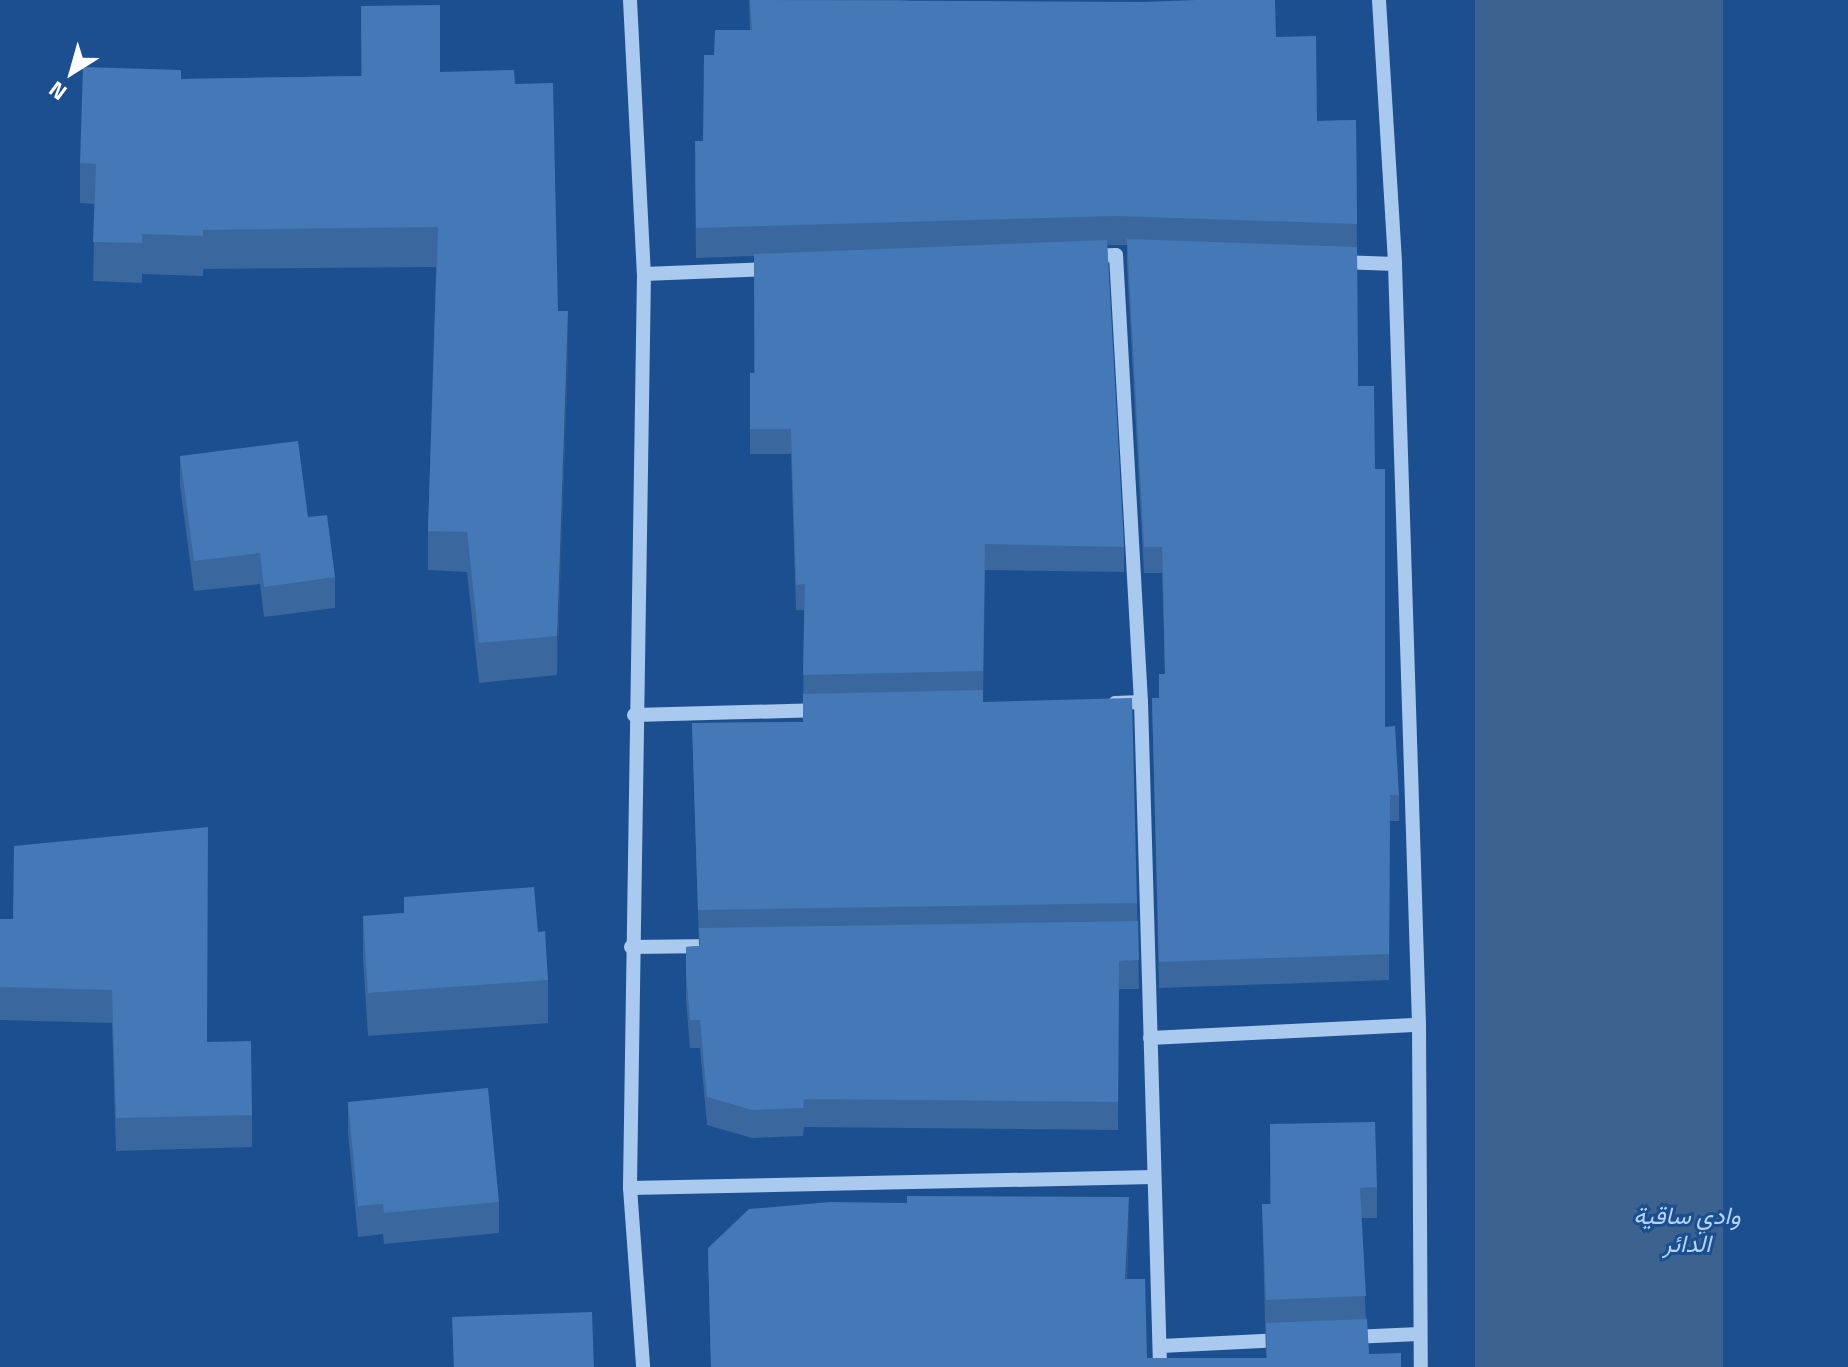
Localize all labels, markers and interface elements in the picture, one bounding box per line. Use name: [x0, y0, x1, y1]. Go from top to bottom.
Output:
north arrow: [32, 32, 112, 112]
text: N: [41, 73, 74, 109]
water label: وادي ساقية الدائر: [1633, 1202, 1741, 1258]

